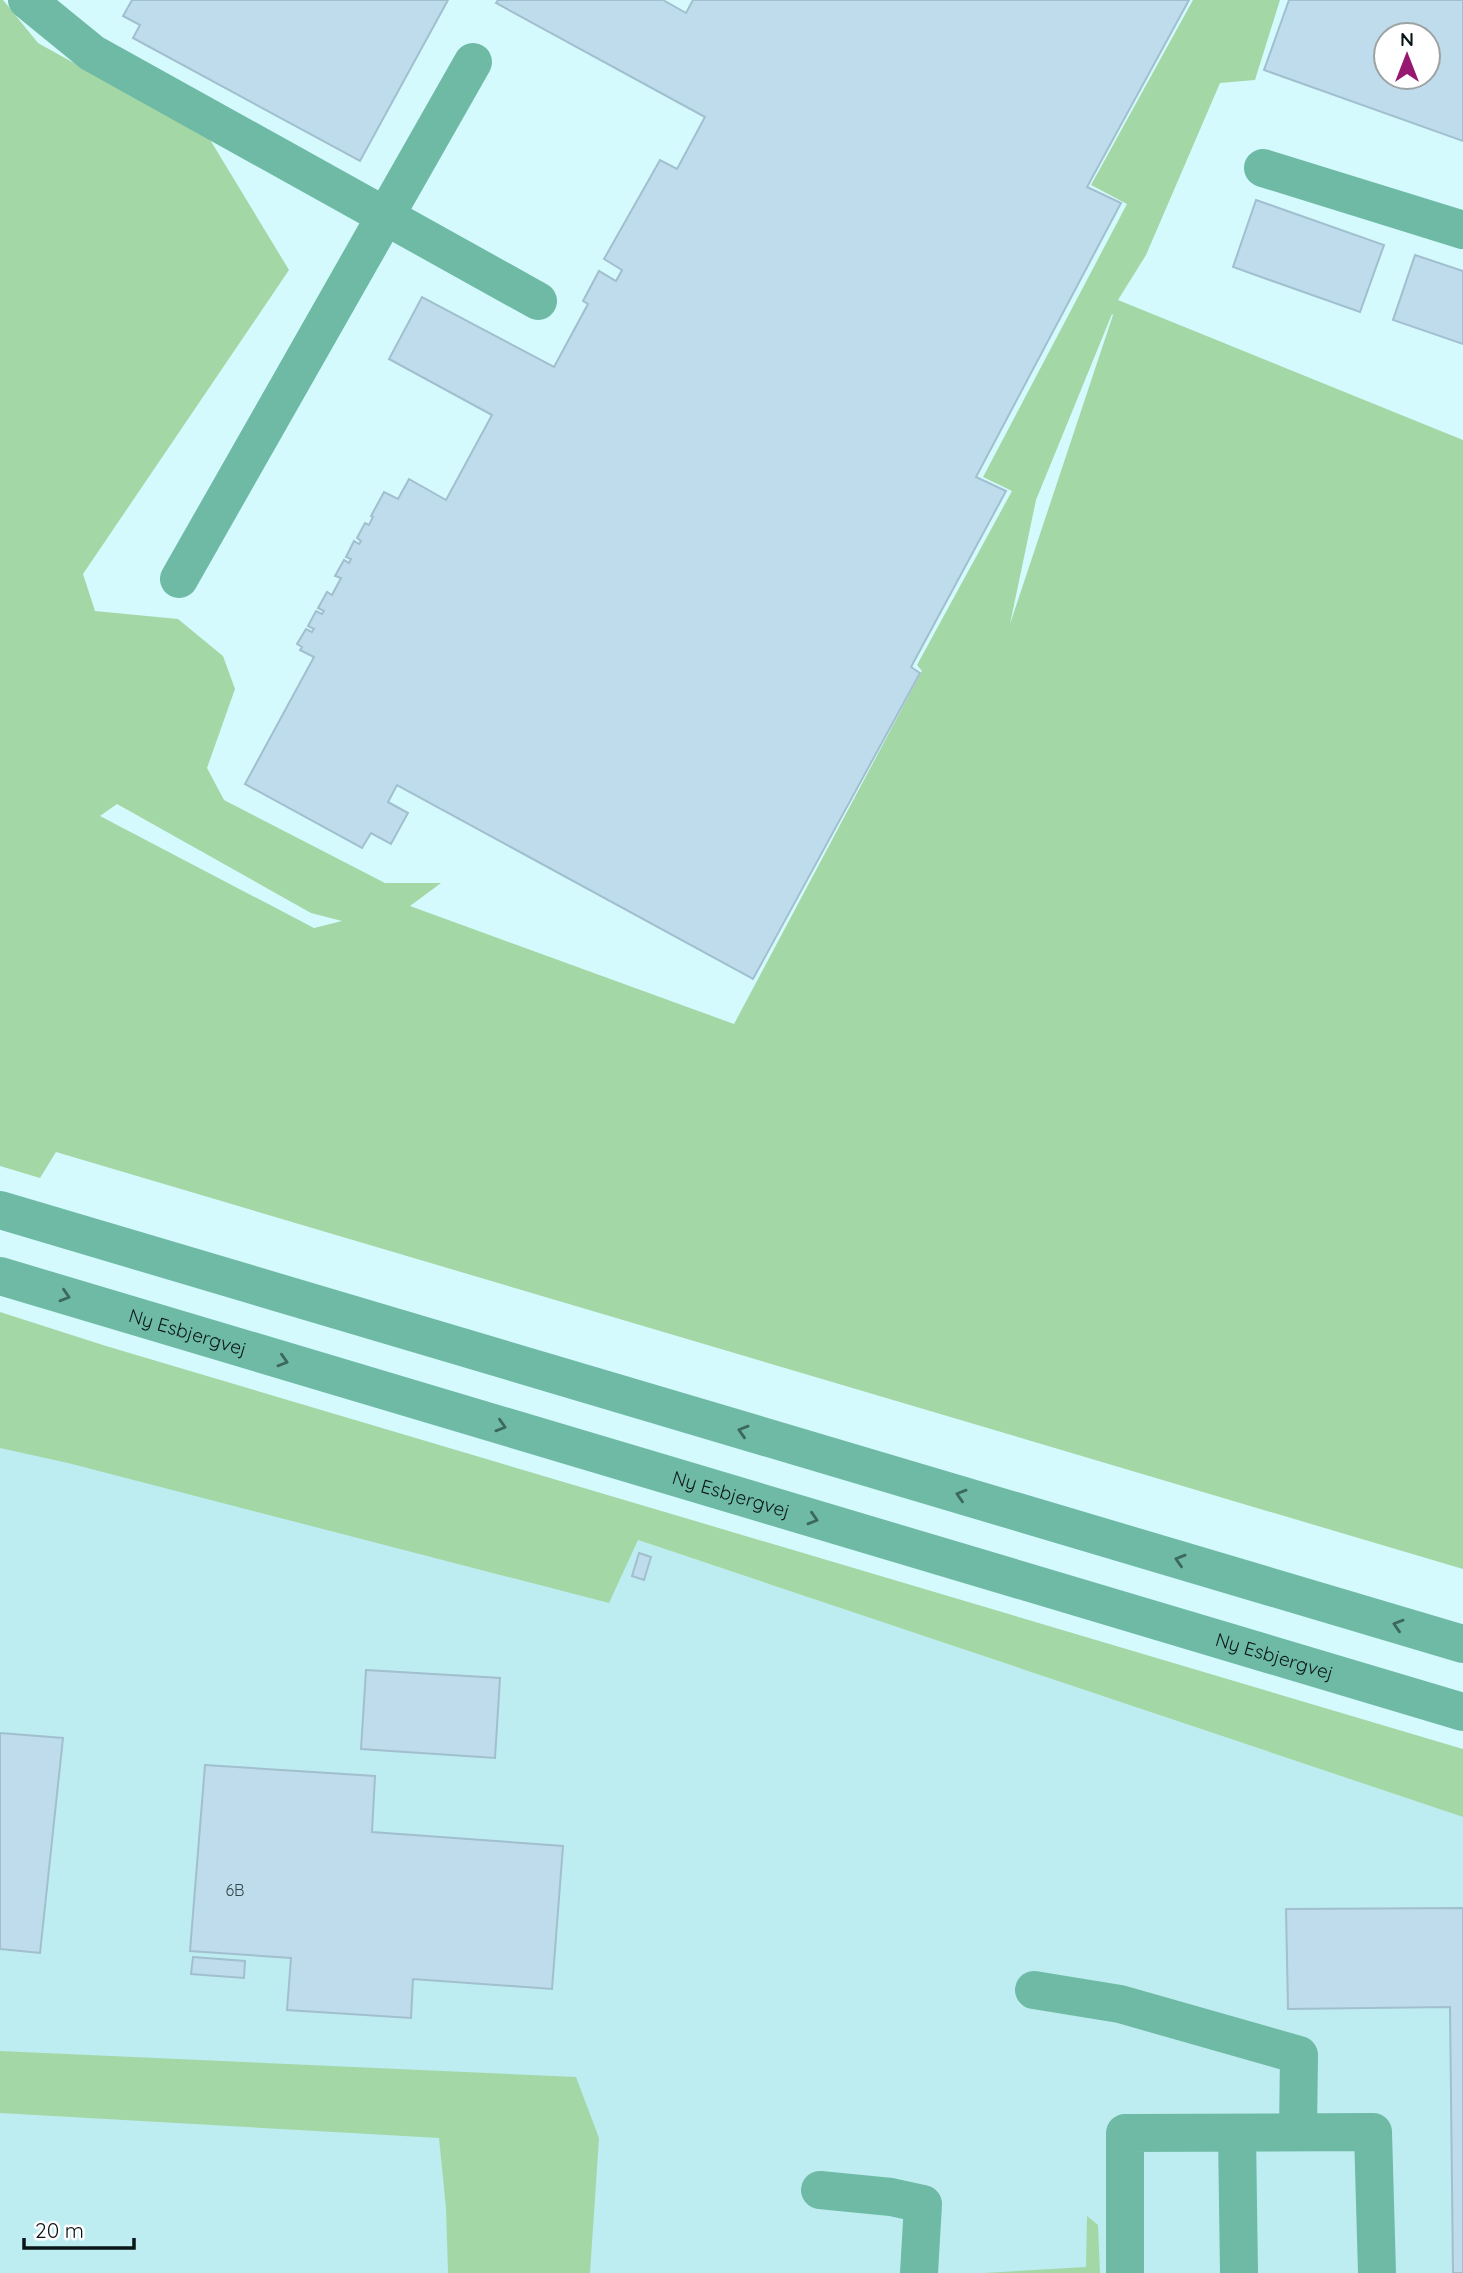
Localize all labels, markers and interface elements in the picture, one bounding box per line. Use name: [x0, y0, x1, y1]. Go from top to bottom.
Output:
north arrow: [1372, 21, 1442, 91]
text: N: [1400, 27, 1414, 51]
one-way arrow: [59, 1287, 71, 1302]
street label: Ny Esbjergvej: [126, 1303, 250, 1361]
one-way arrow: [277, 1352, 289, 1367]
one-way arrow: [495, 1417, 507, 1432]
one-way arrow: [738, 1424, 750, 1439]
street label: Ny Esbjergvej: [669, 1465, 793, 1523]
one-way arrow: [956, 1489, 968, 1504]
one-way arrow: [807, 1510, 819, 1525]
one-way arrow: [1174, 1554, 1186, 1569]
one-way arrow: [1392, 1619, 1404, 1634]
street label: Ny Esbjergvej: [1213, 1627, 1336, 1685]
house number: 6B: [225, 1880, 245, 1900]
scale bar: [24, 2206, 135, 2250]
text: 20 m: [35, 2217, 84, 2243]

